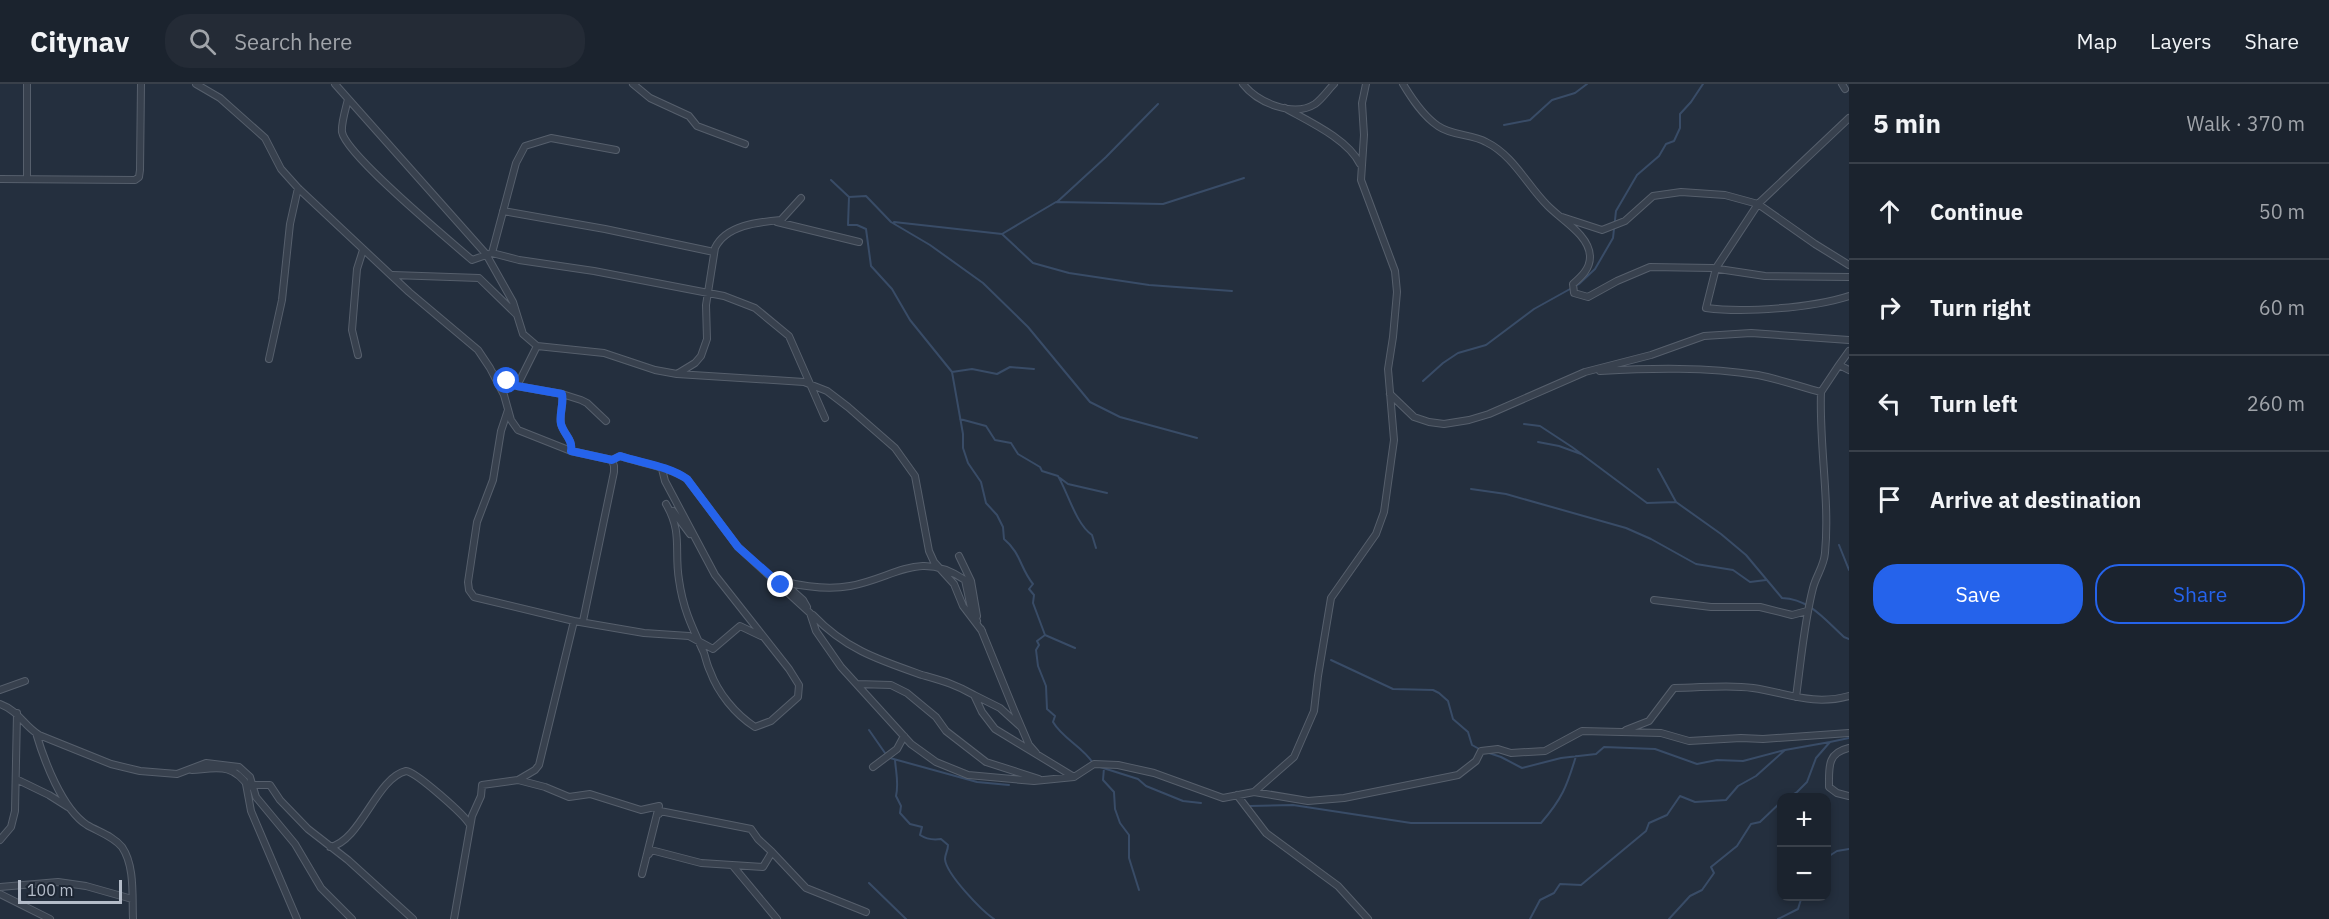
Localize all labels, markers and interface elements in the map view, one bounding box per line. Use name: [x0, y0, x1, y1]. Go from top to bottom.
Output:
search box: [165, 14, 585, 68]
text: Citynav: [30, 23, 129, 60]
icon: search: [186, 25, 219, 58]
text: Search here: [234, 27, 352, 56]
text: Map: [2077, 27, 2117, 55]
text: Layers: [2150, 27, 2212, 55]
text: Share: [2245, 27, 2299, 55]
text: 5 min: [1873, 106, 1941, 140]
text: Walk · 370 m: [2187, 110, 2305, 137]
icon: ahead: [1873, 195, 1906, 228]
text: Continue: [1930, 197, 2023, 226]
text: 50 m: [2259, 198, 2305, 225]
icon: right: [1873, 291, 1906, 324]
text: Turn right: [1930, 293, 2031, 322]
text: 60 m: [2259, 294, 2305, 321]
route start: [493, 367, 519, 393]
icon: left: [1873, 387, 1906, 420]
text: Turn left: [1930, 389, 2018, 418]
text: 260 m: [2247, 390, 2305, 417]
icon: arrive: [1873, 483, 1906, 516]
text: Arrive at destination: [1930, 485, 2141, 514]
button: Save: [1873, 564, 2083, 624]
button: Share: [2095, 564, 2305, 624]
route end: [767, 571, 793, 597]
map controls: [1777, 793, 1831, 901]
button: +: [1777, 793, 1831, 847]
button: −: [1777, 847, 1831, 901]
scale bar: [18, 877, 122, 904]
text: 100 m: [27, 880, 74, 900]

